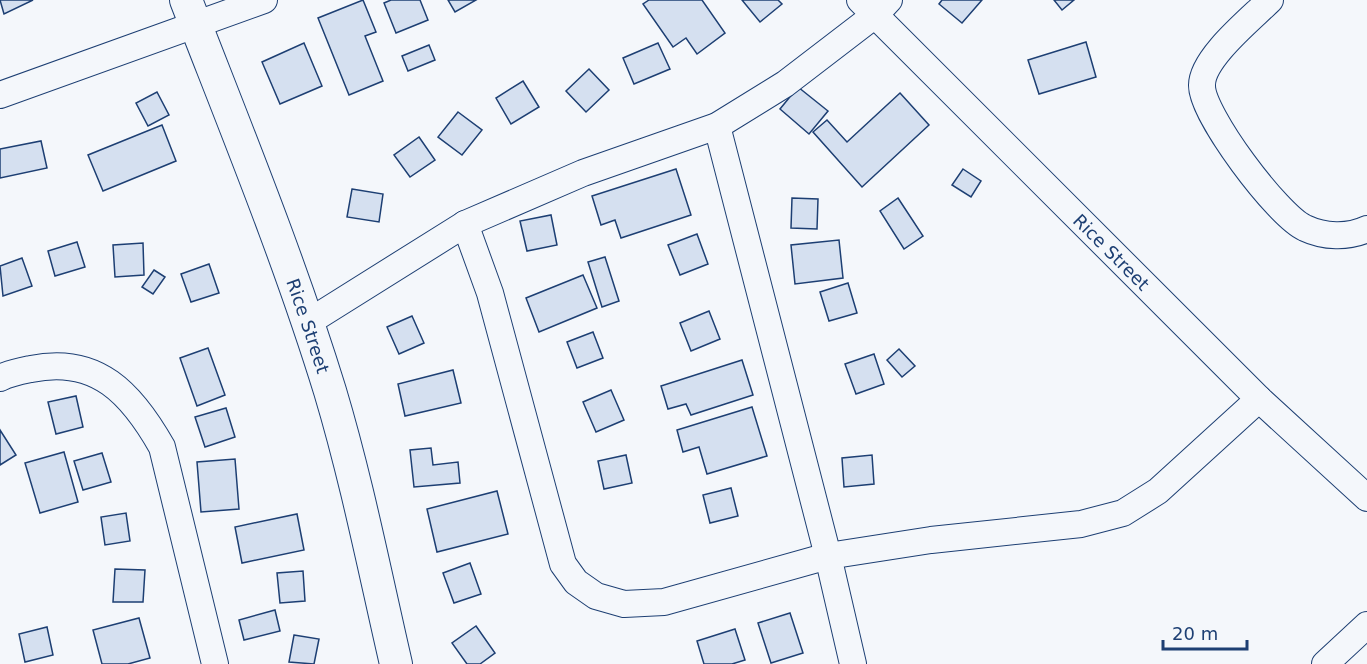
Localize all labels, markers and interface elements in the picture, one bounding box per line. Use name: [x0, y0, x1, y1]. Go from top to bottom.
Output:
street label: Rice Street: [1069, 209, 1154, 294]
street label: Rice Street: [283, 275, 334, 376]
scale bar: [1163, 613, 1247, 651]
text: 20 m: [1172, 623, 1218, 644]

